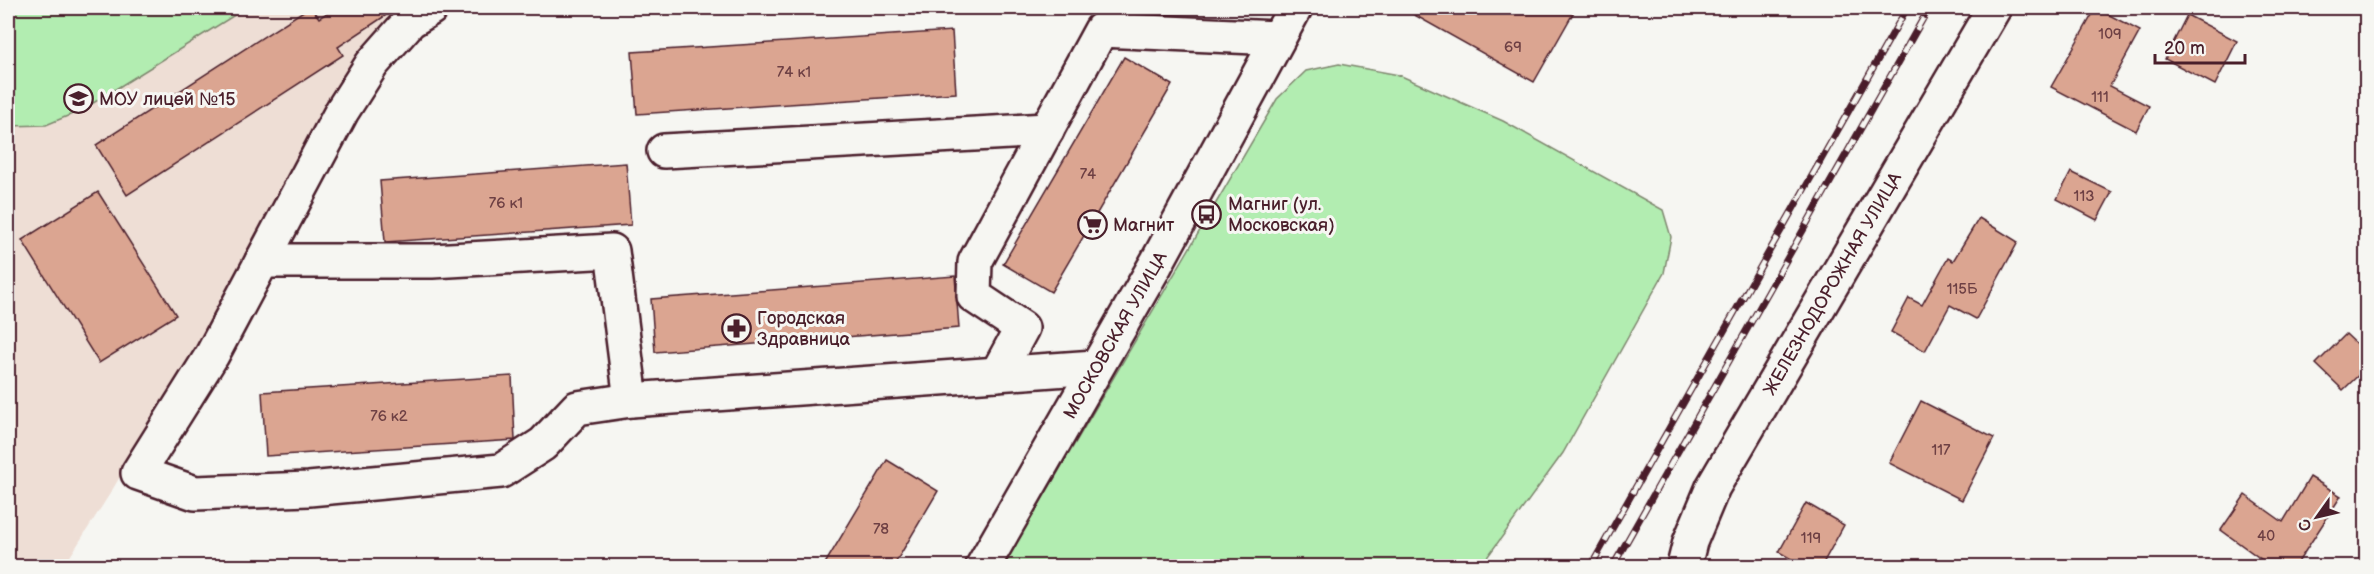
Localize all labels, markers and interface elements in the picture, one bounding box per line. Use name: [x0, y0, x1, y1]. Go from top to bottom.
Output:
house number: 109: [2098, 25, 2122, 44]
scale bar: [2155, 27, 2245, 65]
house number: 69: [1504, 38, 1522, 57]
text: 20 m: [2164, 38, 2205, 59]
house number: 74 к1: [777, 63, 811, 82]
school or university icon: МОУ лицей №15: [62, 83, 94, 115]
house number: 111: [2091, 88, 2109, 107]
place label: МОУ лицей №15: [99, 89, 236, 110]
house number: 74: [1080, 165, 1096, 184]
street label: ЖЕЛЕЗНОДОРОЖНАЯ УЛИЦА: [1759, 169, 1906, 399]
house number: 113: [2074, 187, 2094, 206]
house number: 76 к1: [489, 194, 523, 213]
place label: Магниг (ул. Московская): [1228, 194, 1335, 236]
bus stop icon: Магниг (ул. Московская): [1191, 198, 1223, 230]
supermarket icon: Магнит: [1076, 209, 1108, 241]
place label: Магнит: [1113, 215, 1175, 236]
street label: МОСКОВСКАЯ УЛИЦА: [1059, 248, 1172, 423]
house number: 115Б: [1947, 280, 1978, 299]
place label: Городская Здравница: [757, 308, 851, 350]
pharmacy icon: Городская Здравница: [720, 312, 752, 344]
house number: 76 к2: [370, 407, 408, 426]
house number: 117: [1932, 441, 1951, 460]
north arrow: [2287, 487, 2347, 547]
text: С: [2295, 515, 2317, 534]
house number: 78: [873, 520, 889, 539]
house number: 40: [2257, 527, 2275, 546]
house number: 119: [1801, 529, 1821, 548]

